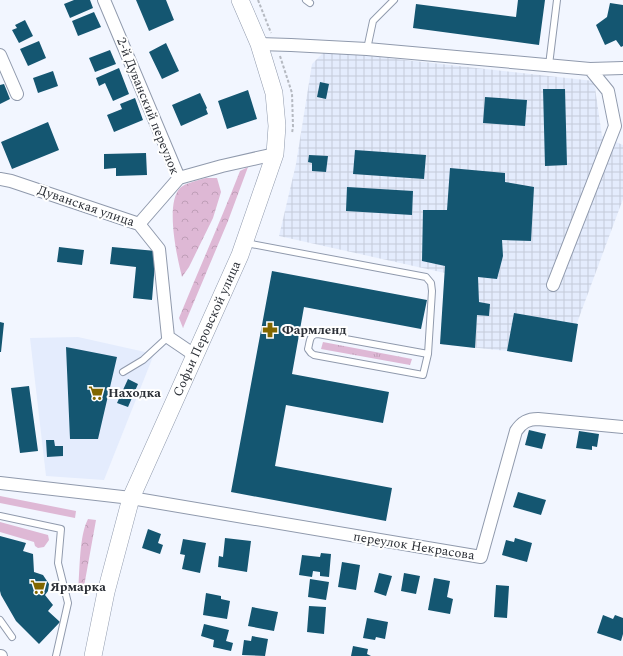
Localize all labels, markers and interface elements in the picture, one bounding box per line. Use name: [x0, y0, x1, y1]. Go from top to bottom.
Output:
street label: 2-й Дуванский переулок: [111, 34, 185, 178]
street label: Дуванская улица: [35, 180, 138, 232]
street label: Софьи Перовской улица: [168, 257, 246, 400]
place label: Фармленд: [282, 320, 347, 340]
pharmacy icon: Фармленд: [261, 321, 279, 339]
place label: Находка: [108, 383, 161, 403]
supermarket icon: Находка: [87, 384, 105, 402]
street label: переулок Некрасова: [352, 527, 477, 566]
place label: Ярмарка: [50, 577, 106, 597]
supermarket icon: Ярмарка: [29, 578, 47, 596]

